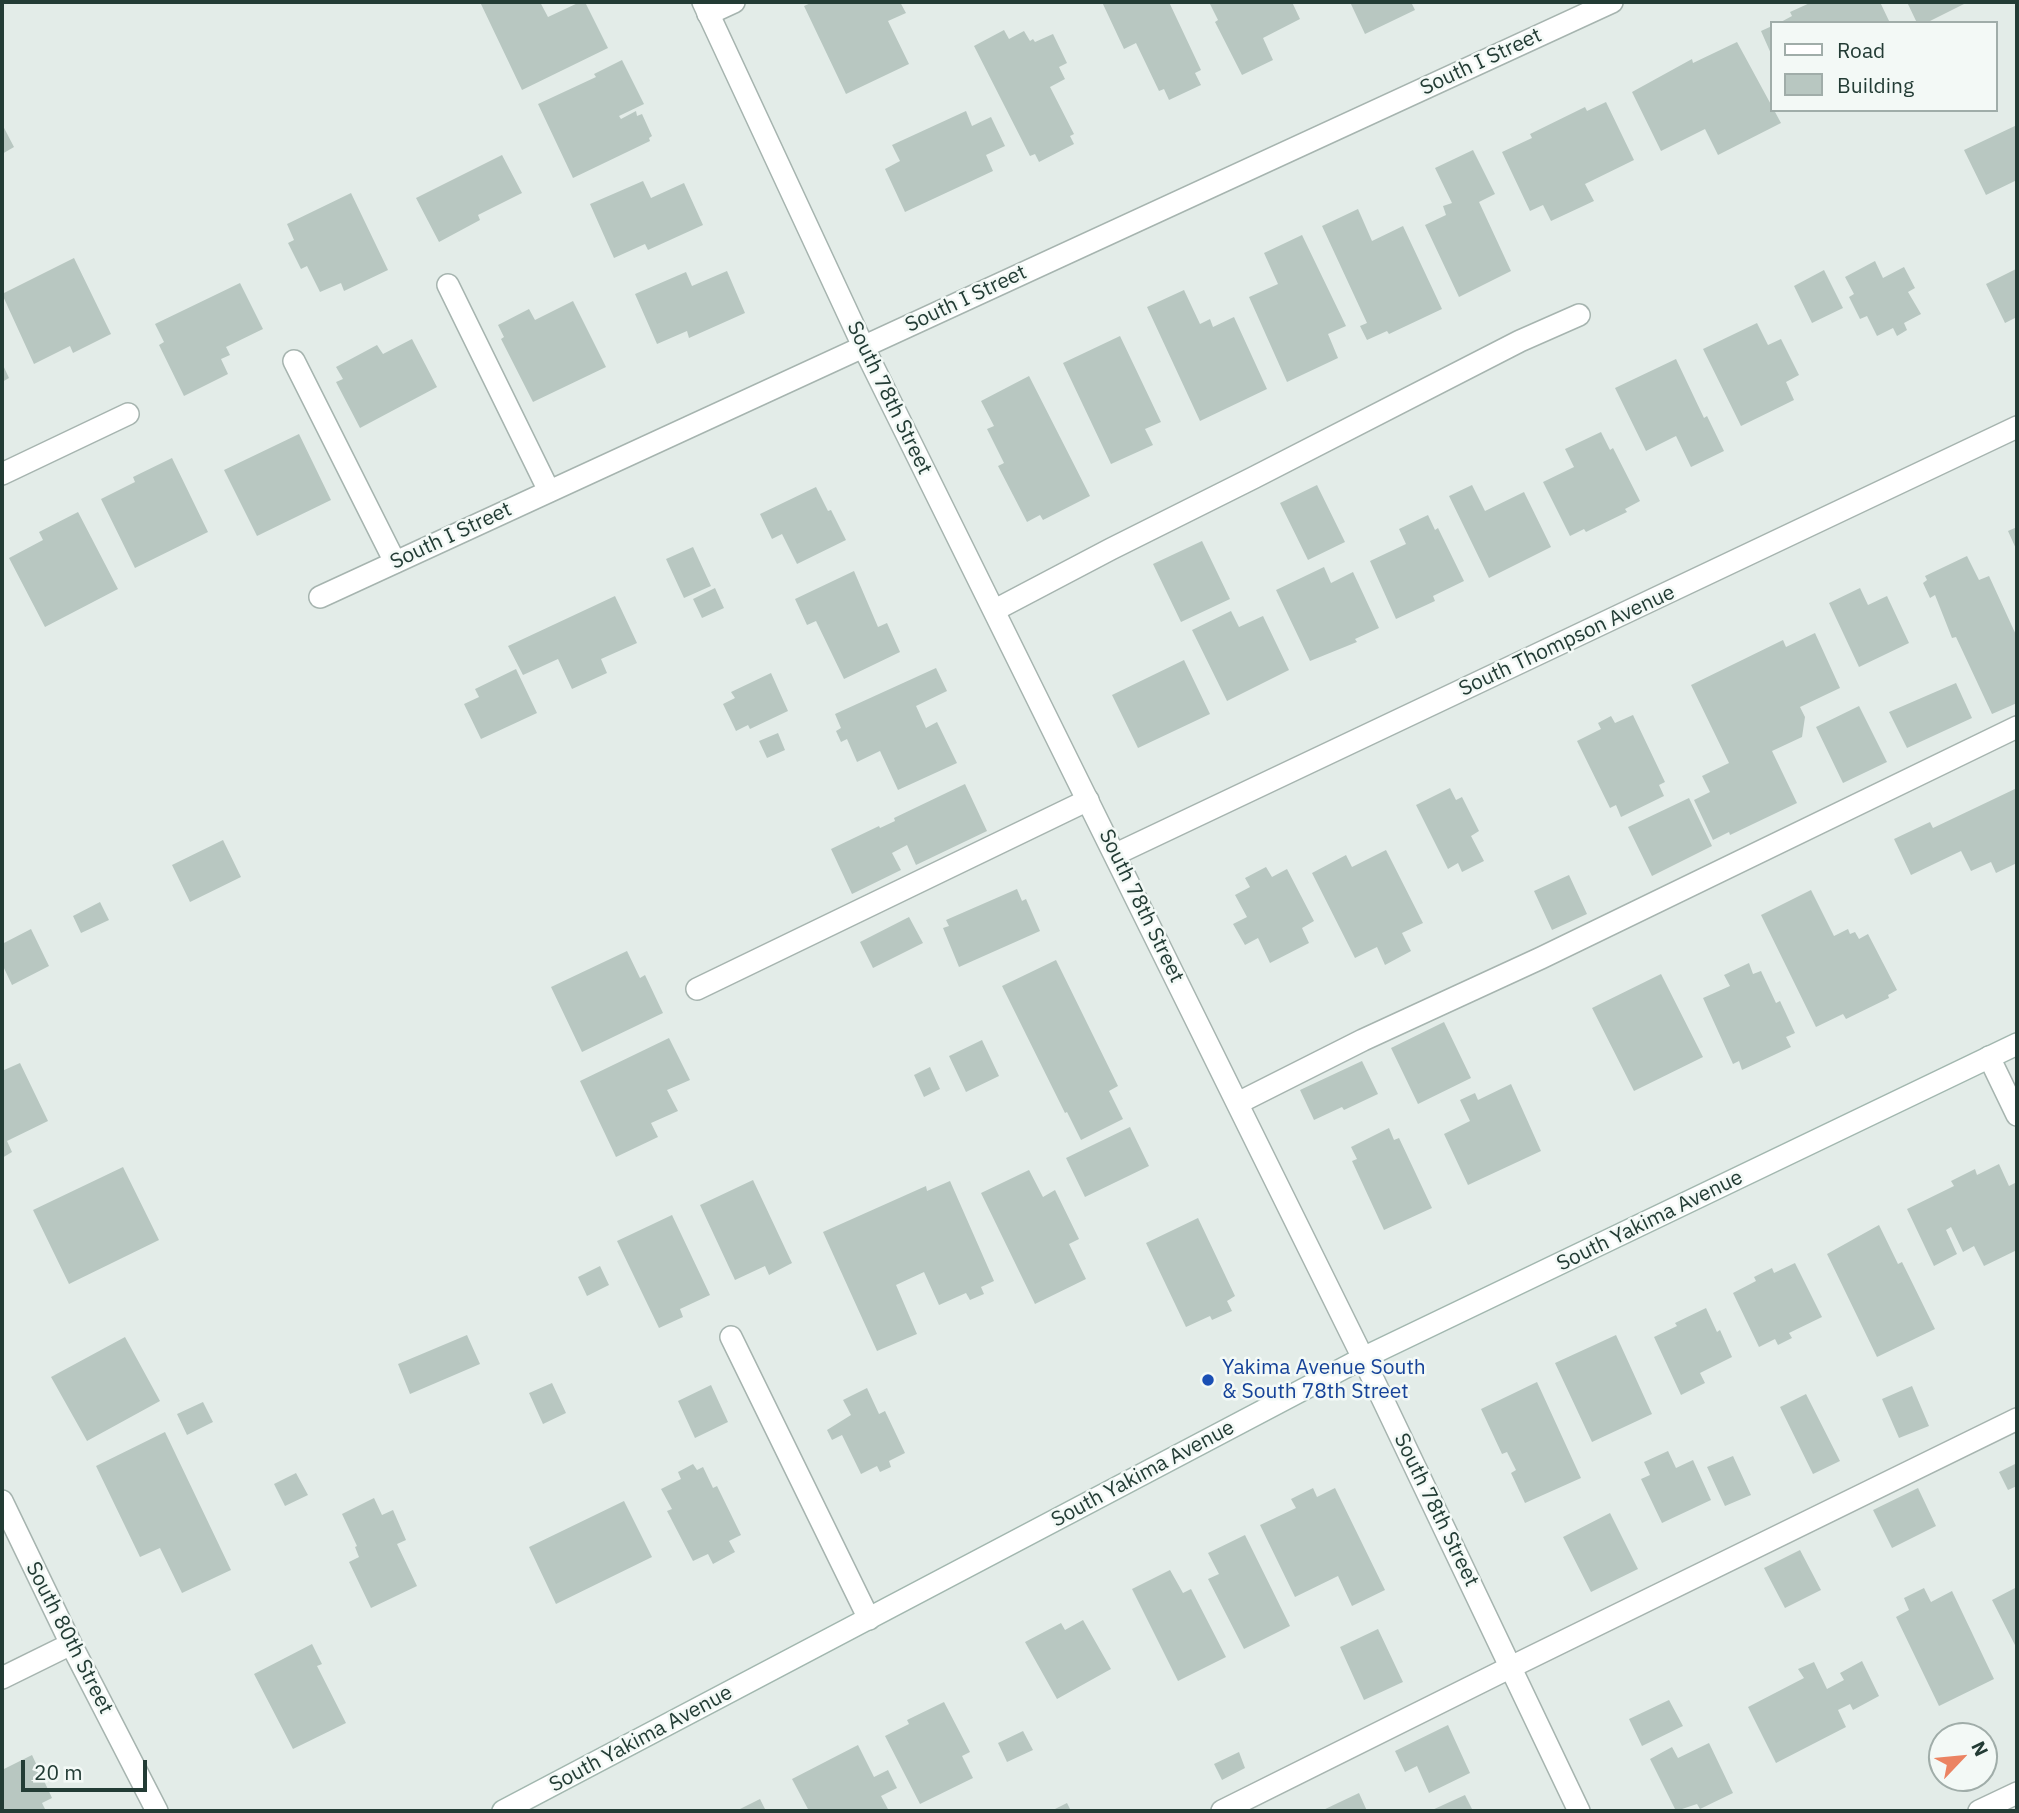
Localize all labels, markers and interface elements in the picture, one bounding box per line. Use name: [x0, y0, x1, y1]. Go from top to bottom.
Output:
legend: [1770, 21, 1998, 112]
street label: South I Street: [1416, 23, 1546, 101]
text: Road: [1837, 36, 1885, 64]
text: Building: [1837, 71, 1914, 99]
street label: South I Street: [901, 260, 1031, 338]
street label: South 78th Street: [841, 317, 937, 479]
street label: South I Street: [386, 497, 516, 575]
street label: South Thompson Avenue: [1455, 580, 1679, 702]
street label: South 78th Street: [1093, 825, 1189, 987]
street label: South Yakima Avenue: [1553, 1165, 1747, 1277]
place label: Yakima Avenue South & South 78th Street: [1222, 1355, 1426, 1405]
marker: Yakima Avenue South & South 78th Street: [1200, 1372, 1216, 1388]
street label: South Yakima Avenue: [1047, 1415, 1239, 1533]
street label: South 78th Street: [1388, 1429, 1484, 1591]
street label: South 80th Street: [20, 1558, 118, 1718]
street label: South Yakima Avenue: [545, 1680, 737, 1798]
north arrow: [1928, 1722, 1998, 1792]
text: N: [1966, 1737, 1994, 1760]
scale bar: [24, 1746, 150, 1790]
text: 20 m: [34, 1758, 83, 1786]

